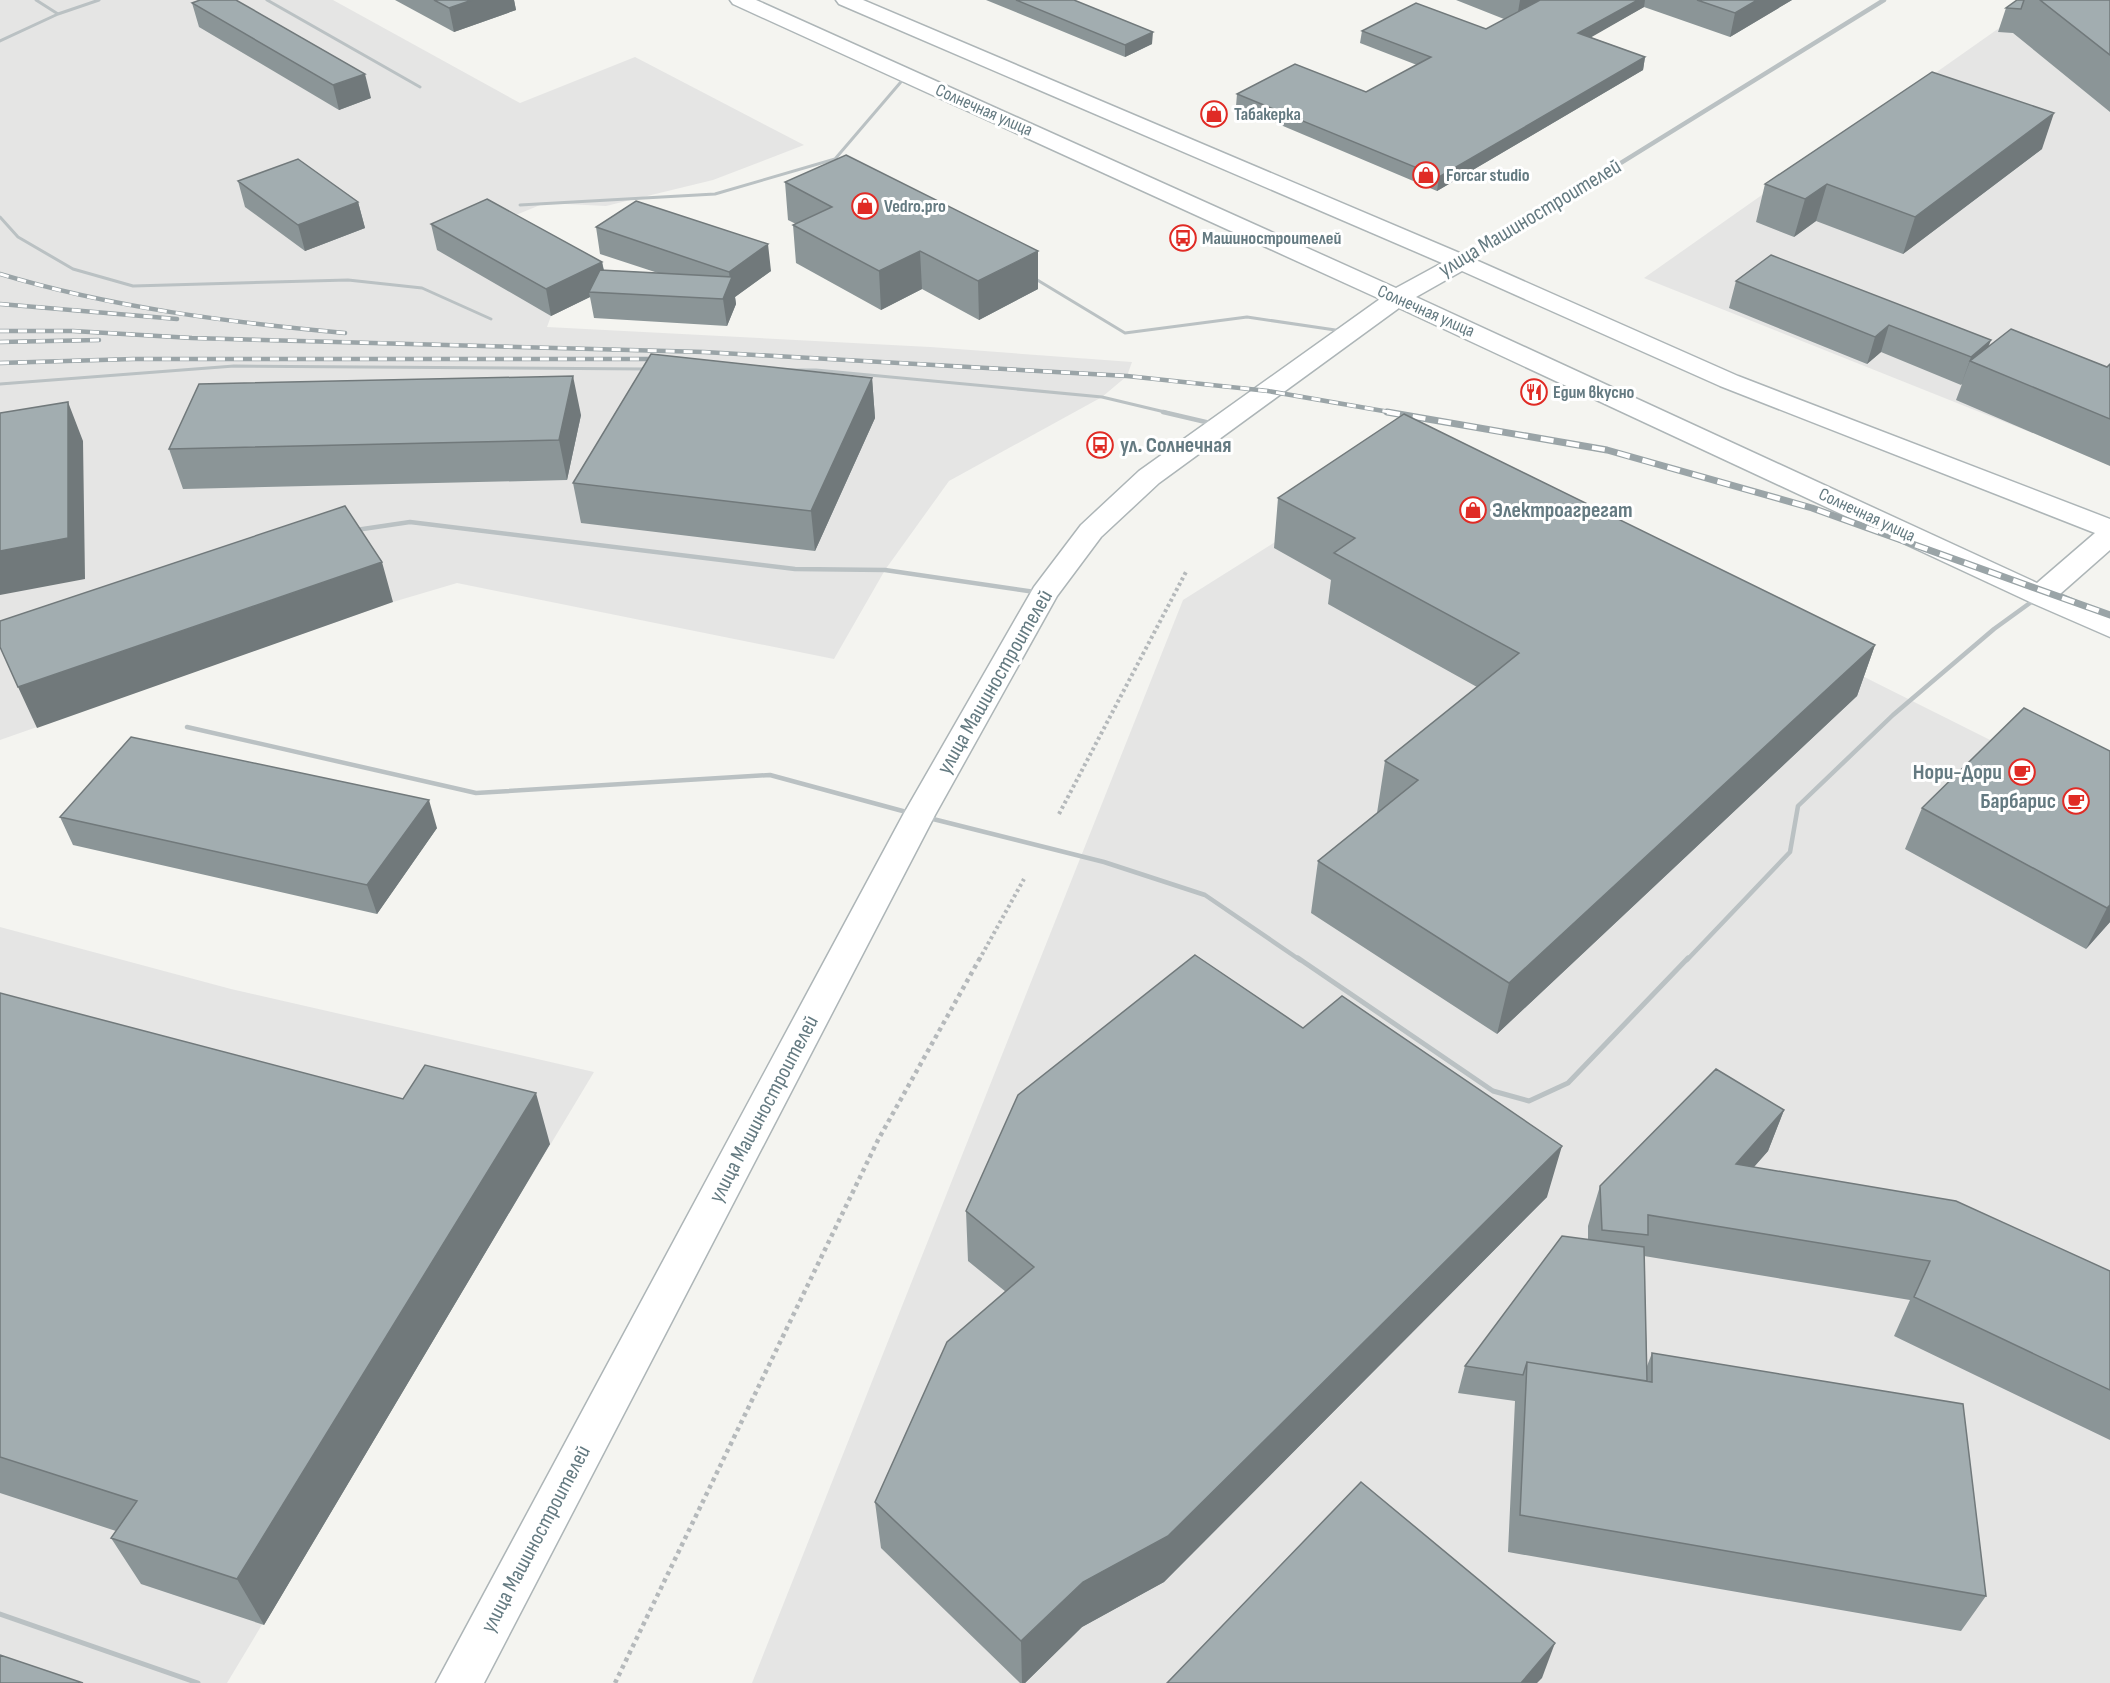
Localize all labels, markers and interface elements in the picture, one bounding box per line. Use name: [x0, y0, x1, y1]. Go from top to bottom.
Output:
street label: Солнечная улица: [932, 79, 1036, 141]
shop icon: Табакерка: [1199, 99, 1229, 129]
place label: Табакерка: [1234, 104, 1301, 125]
street label: улица Машиностроителей: [1434, 153, 1626, 283]
shop icon: Forcar studio: [1411, 160, 1441, 190]
place label: Forcar studio: [1446, 165, 1530, 186]
shop icon: Vedro.pro: [850, 191, 880, 221]
place label: Vedro.pro: [884, 196, 946, 217]
bus stop icon: Машиностроителей: [1168, 223, 1198, 253]
place label: Машиностроителей: [1202, 228, 1341, 249]
street label: Солнечная улица: [1374, 280, 1478, 342]
restaurant icon: Едим вкусно: [1519, 377, 1549, 407]
place label: Едим вкусно: [1553, 382, 1635, 403]
bus stop icon: ул. Солнечная: [1085, 430, 1115, 460]
place label: ул. Солнечная: [1120, 432, 1231, 459]
street label: Солнечная улица: [1815, 484, 1919, 546]
shop icon: Электроагрегат: [1458, 495, 1488, 525]
place label: Электроагрегат: [1492, 497, 1633, 524]
street label: улица Машиностроителей: [931, 585, 1059, 779]
cafe icon: Нори-Дори: [2007, 757, 2037, 787]
place label: Нори-Дори: [1913, 759, 2002, 786]
cafe icon: Барбарис: [2061, 786, 2091, 816]
place label: Барбарис: [1980, 788, 2056, 815]
street label: улица Машиностроителей: [703, 1011, 825, 1207]
street label: улица Машиностроителей: [475, 1441, 597, 1637]

